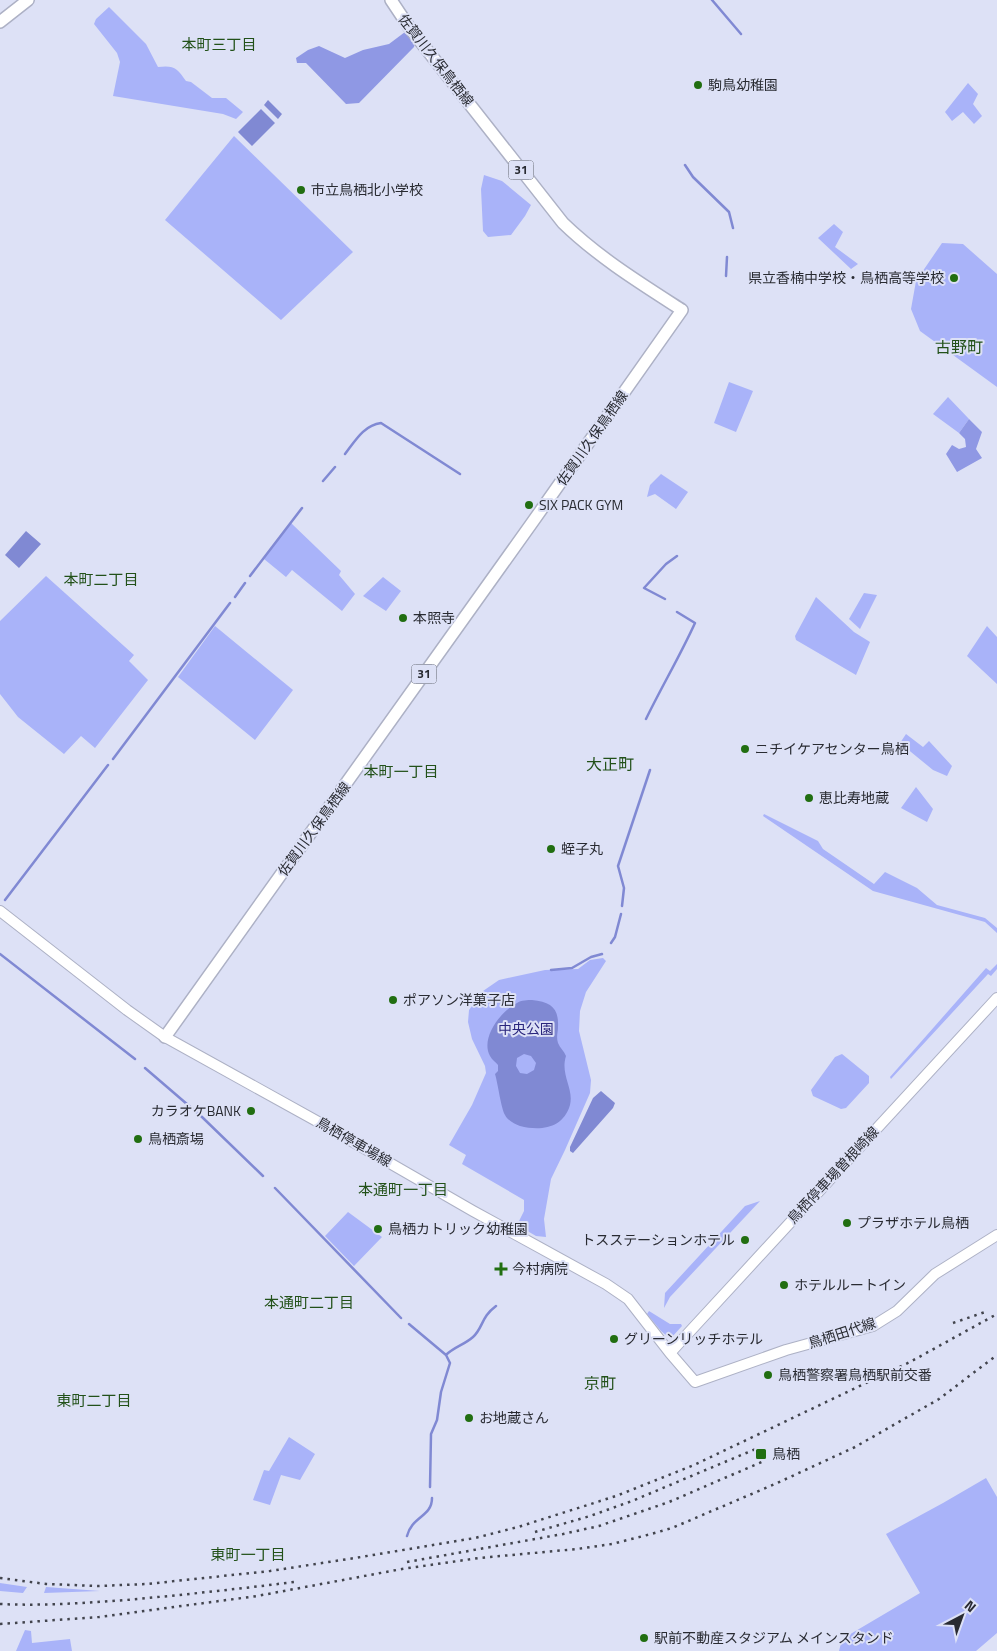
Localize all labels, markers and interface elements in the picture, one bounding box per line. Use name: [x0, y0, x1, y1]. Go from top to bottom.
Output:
street label: 佐賀川久保鳥栖線: [394, 9, 479, 110]
district label: 本町三丁目: [181, 33, 257, 56]
place label: 駒鳥幼稚園: [708, 74, 778, 95]
marker: 駒鳥幼稚園: [692, 79, 704, 91]
road number: 31: [508, 160, 534, 180]
place label: 市立鳥栖北小学校: [311, 179, 423, 200]
marker: 市立鳥栖北小学校: [295, 184, 307, 196]
place label: 県立香楠中学校・鳥栖高等学校: [748, 267, 944, 288]
marker: 県立香楠中学校・鳥栖高等学校: [948, 272, 960, 284]
district label: 古野町: [935, 335, 983, 359]
street label: 佐賀川久保鳥栖線: [551, 386, 632, 490]
place label: SIX PACK GYM: [539, 494, 623, 515]
marker: SIX PACK GYM: [523, 499, 535, 511]
district label: 本町二丁目: [63, 568, 139, 591]
place label: 本照寺: [413, 607, 455, 628]
marker: 本照寺: [397, 612, 409, 624]
road number: 31: [412, 664, 436, 684]
place label: ニチイケアセンター鳥栖: [755, 738, 909, 759]
marker: ニチイケアセンター鳥栖: [739, 743, 751, 755]
district label: 大正町: [586, 752, 634, 776]
district label: 本町一丁目: [363, 760, 439, 783]
street label: 佐賀川久保鳥栖線: [272, 777, 355, 880]
place label: 恵比寿地蔵: [819, 787, 889, 808]
marker: 恵比寿地蔵: [803, 792, 815, 804]
place label: 蛭子丸: [561, 838, 603, 859]
marker: 蛭子丸: [545, 843, 557, 855]
place label: ポアソン洋菓子店: [403, 989, 515, 1010]
marker: ポアソン洋菓子店: [387, 994, 399, 1006]
park label: 中央公園: [498, 1018, 554, 1039]
place label: カラオケBANK: [151, 1100, 241, 1121]
marker: カラオケBANK: [245, 1105, 257, 1117]
street label: 鳥栖停車場線: [313, 1111, 396, 1172]
street label: 鳥栖停車場曽根崎線: [782, 1121, 883, 1228]
place label: 鳥栖斎場: [148, 1128, 204, 1149]
marker: 鳥栖斎場: [132, 1133, 144, 1145]
district label: 本通町一丁目: [358, 1178, 448, 1201]
place label: プラザホテル鳥栖: [857, 1212, 969, 1233]
marker: プラザホテル鳥栖: [841, 1217, 853, 1229]
place label: 鳥栖カトリック幼稚園: [388, 1218, 528, 1239]
marker: 鳥栖カトリック幼稚園: [372, 1223, 384, 1235]
place label: トスステーションホテル: [581, 1229, 735, 1250]
marker: トスステーションホテル: [739, 1234, 751, 1246]
place label: 今村病院: [512, 1258, 568, 1279]
marker: 今村病院: [494, 1262, 508, 1276]
place label: ホテルルートイン: [794, 1274, 906, 1295]
marker: ホテルルートイン: [778, 1279, 790, 1291]
district label: 本通町二丁目: [264, 1291, 354, 1314]
street label: 鳥栖田代線: [805, 1312, 878, 1353]
place label: グリーンリッチホテル: [624, 1328, 763, 1349]
marker: グリーンリッチホテル: [608, 1333, 620, 1345]
place label: 鳥栖警察署鳥栖駅前交番: [778, 1364, 932, 1385]
marker: 鳥栖警察署鳥栖駅前交番: [762, 1369, 774, 1381]
district label: 京町: [584, 1371, 616, 1395]
district label: 東町二丁目: [56, 1389, 132, 1412]
place label: お地蔵さん: [479, 1407, 549, 1428]
marker: お地蔵さん: [463, 1412, 475, 1424]
place label: 鳥栖: [772, 1443, 800, 1464]
marker: 鳥栖: [754, 1447, 768, 1461]
district label: 東町一丁目: [210, 1543, 286, 1566]
north arrow: [937, 1591, 987, 1641]
text: N: [960, 1595, 981, 1617]
place label: 駅前不動産スタジアム メインスタンド: [654, 1627, 894, 1648]
marker: 駅前不動産スタジアム メインスタンド: [638, 1632, 650, 1644]

